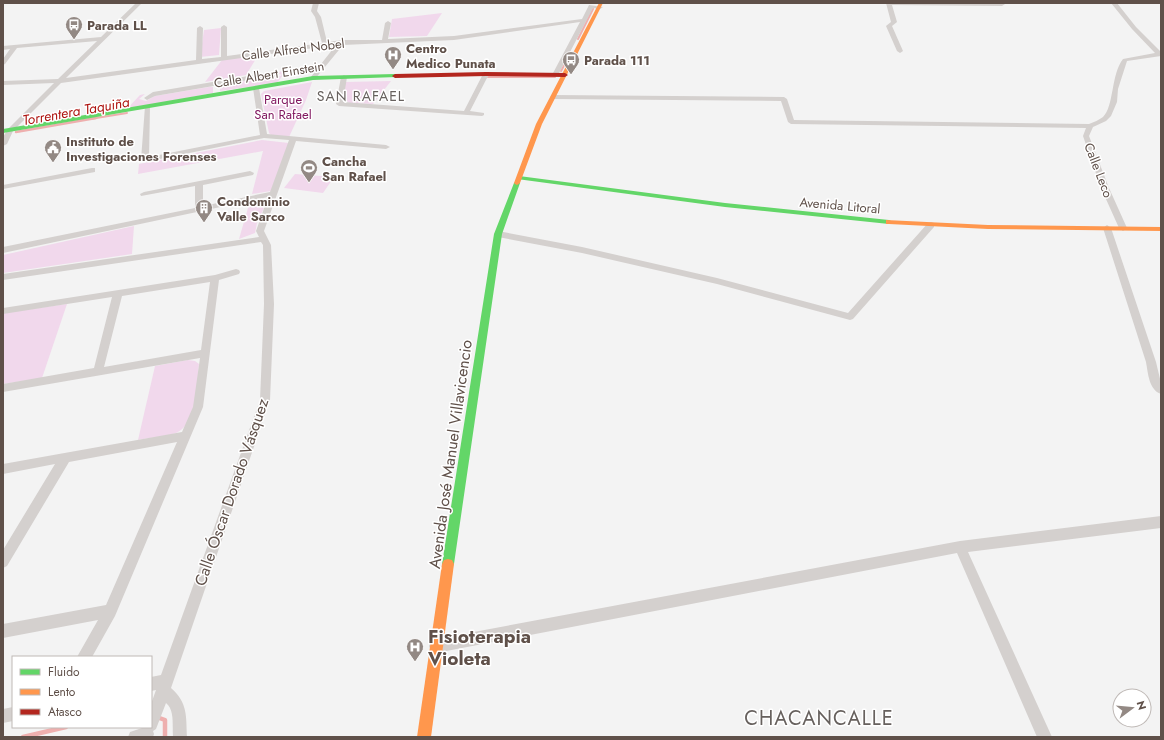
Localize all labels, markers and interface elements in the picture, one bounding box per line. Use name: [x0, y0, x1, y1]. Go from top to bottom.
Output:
bus stop icon: Parada LL: [64, 15, 84, 40]
place label: Parada LL: [87, 16, 147, 35]
street label: Calle Alfred Nobel: [241, 34, 346, 65]
place label: Centro Medico Punata: [406, 39, 496, 73]
hospital icon: Centro Medico Punata: [383, 45, 403, 70]
bus stop icon: Parada 111: [561, 50, 581, 75]
place label: Parada 111: [584, 51, 650, 70]
street label: Calle Albert Einstein: [213, 56, 326, 93]
district label: SAN RAFAEL: [317, 86, 405, 106]
park label: Parque San Rafael: [254, 90, 312, 124]
water label: Torrentera Taquiña: [21, 92, 131, 130]
place label: Instituto de Investigaciones Forenses: [66, 132, 217, 166]
public building icon: Instituto de Investigaciones Forenses: [43, 138, 63, 163]
street label: Calle Leco: [1079, 140, 1118, 200]
place label: Cancha San Rafael: [322, 152, 386, 186]
sports icon: Cancha San Rafael: [299, 158, 319, 183]
place label: Condominio Valle Sarco: [216, 192, 290, 226]
street label: Avenida Litoral: [799, 193, 881, 218]
building icon: Condominio Valle Sarco: [194, 198, 214, 223]
street label: Avenida José Manuel Villavicencio: [423, 338, 478, 570]
street label: Calle Óscar Dorado Vásquez: [189, 395, 275, 589]
place label: Fisioterapia Violeta: [427, 623, 531, 672]
hospital icon: Fisioterapia Violeta: [405, 637, 425, 662]
legend: [12, 656, 152, 728]
text: Fluido: [48, 663, 80, 681]
text: Lento: [48, 683, 76, 701]
north arrow: [1112, 688, 1152, 728]
text: N: [1133, 699, 1151, 712]
text: Atasco: [48, 703, 82, 721]
district label: CHACANCALLE: [744, 704, 894, 733]

